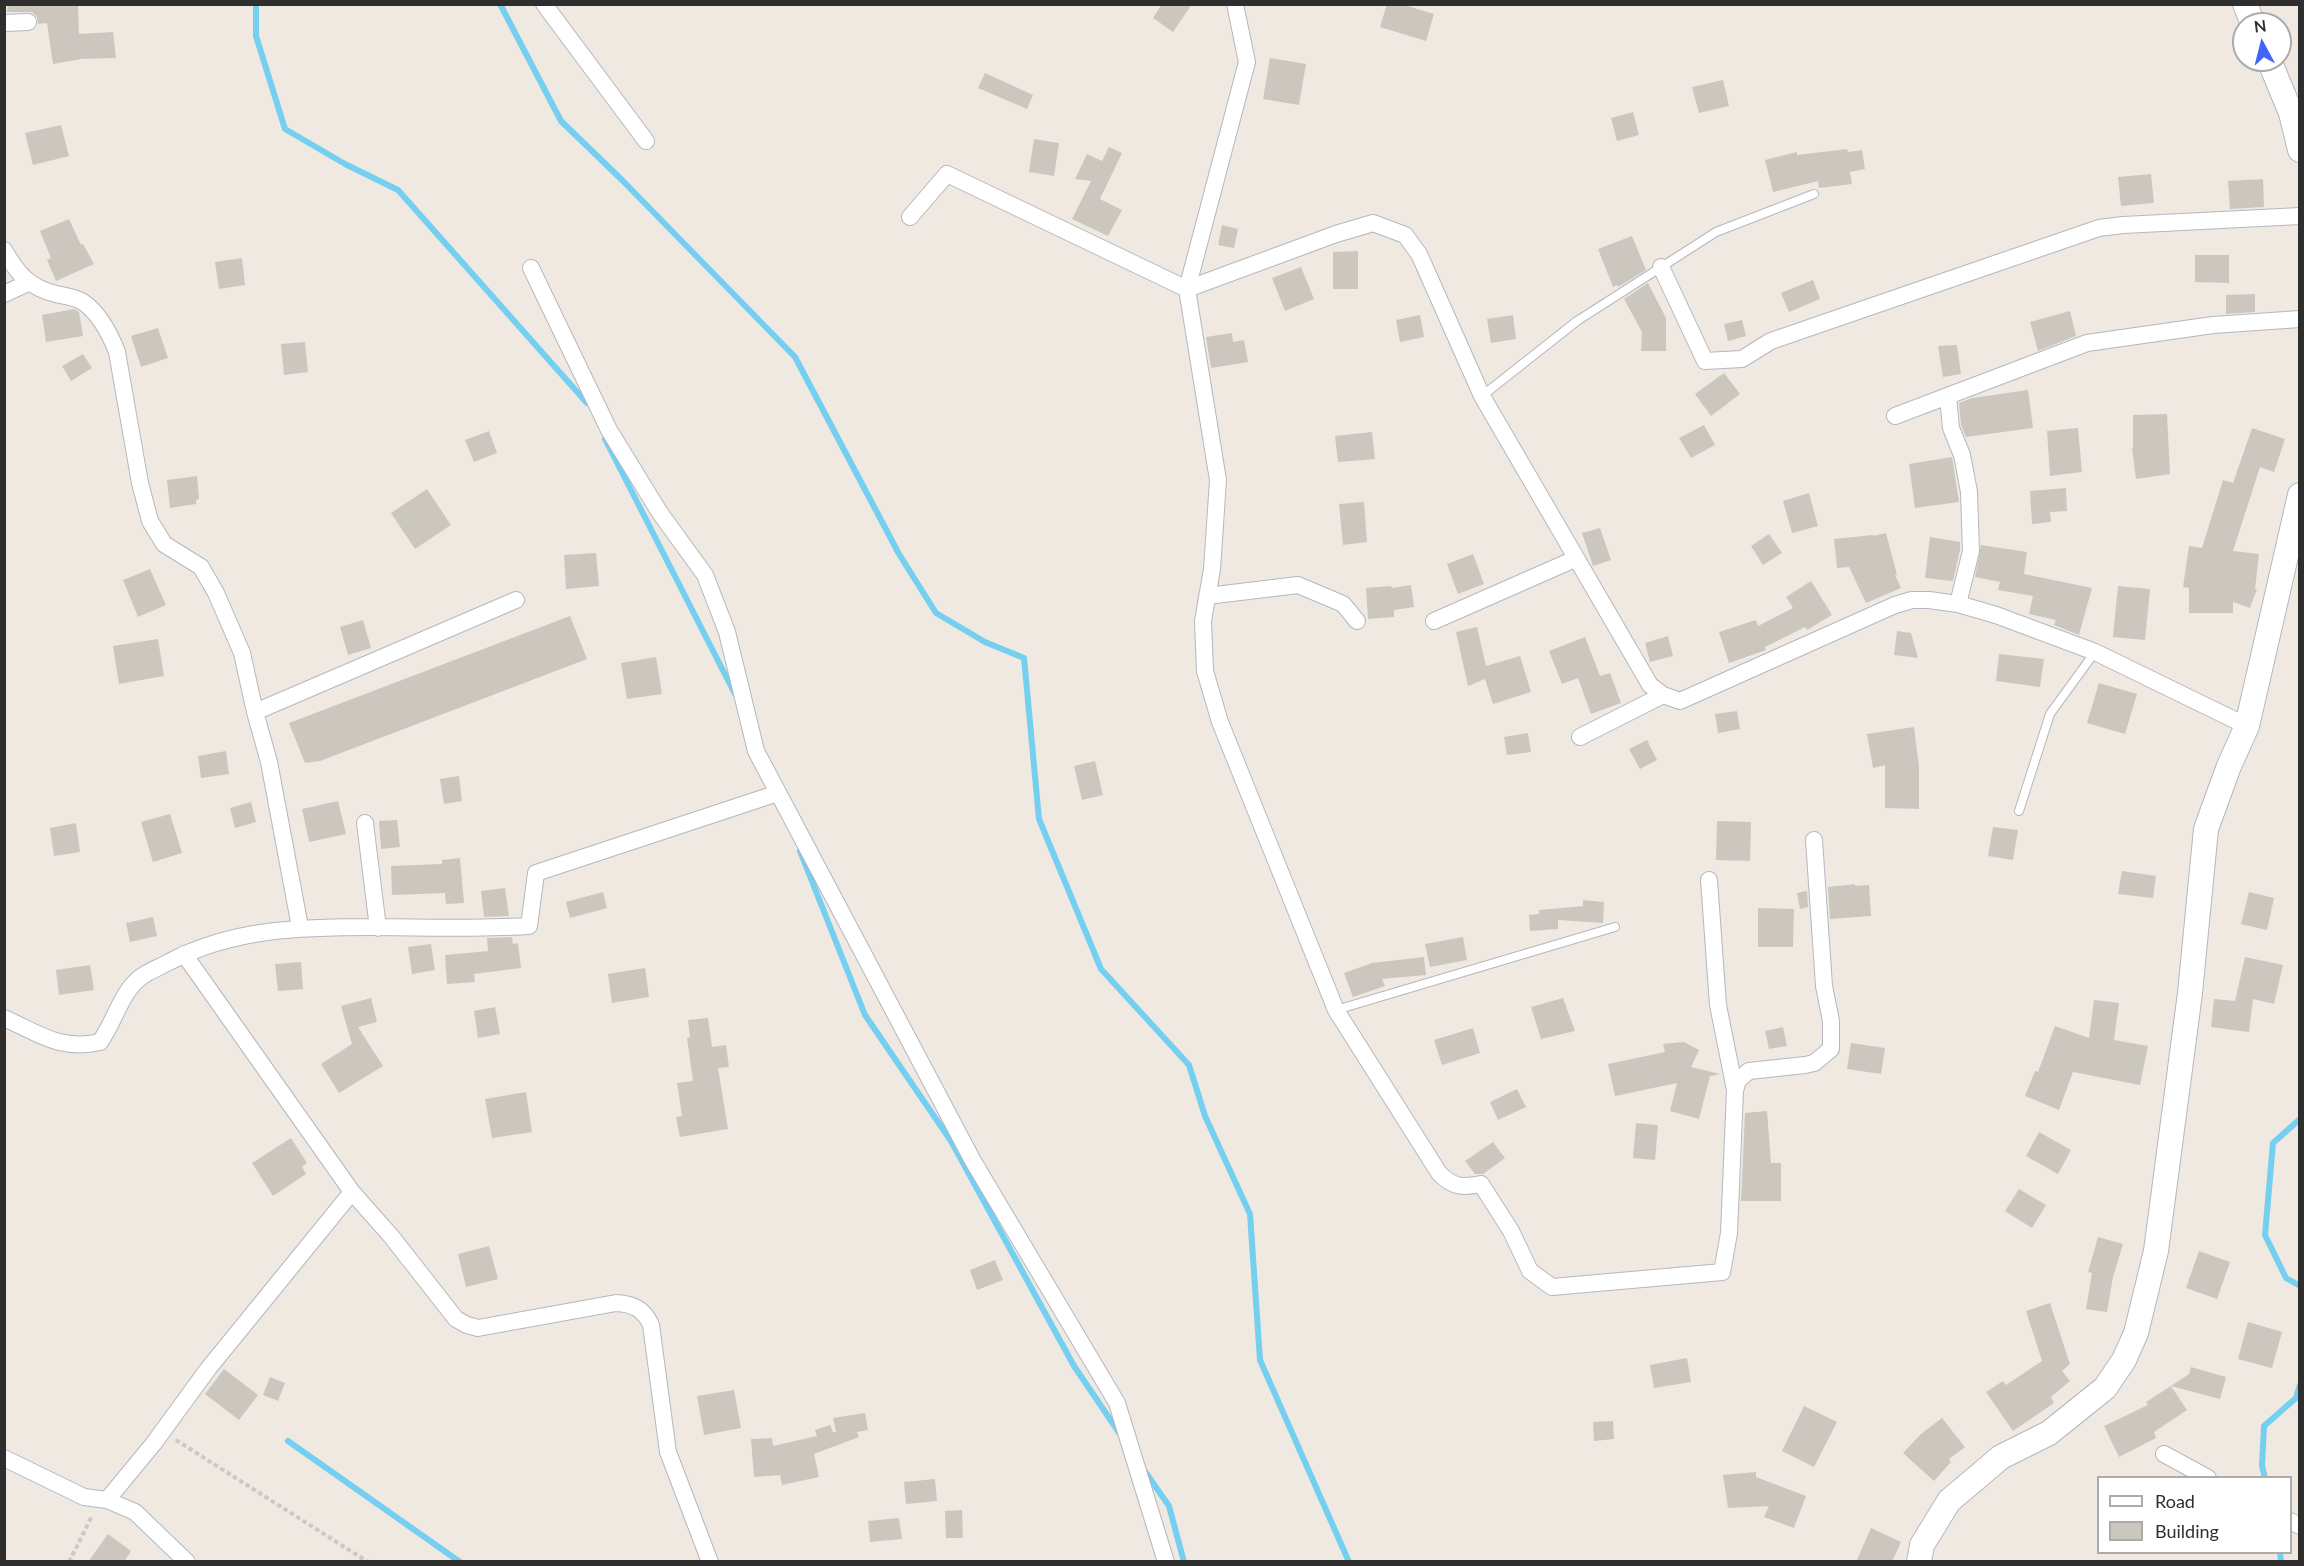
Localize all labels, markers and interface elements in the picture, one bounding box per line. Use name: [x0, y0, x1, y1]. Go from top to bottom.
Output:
north arrow: [2232, 12, 2292, 72]
text: N: [2253, 15, 2267, 36]
legend: [2097, 1476, 2292, 1554]
text: Road: [2155, 1490, 2195, 1512]
text: Building: [2155, 1520, 2219, 1542]

